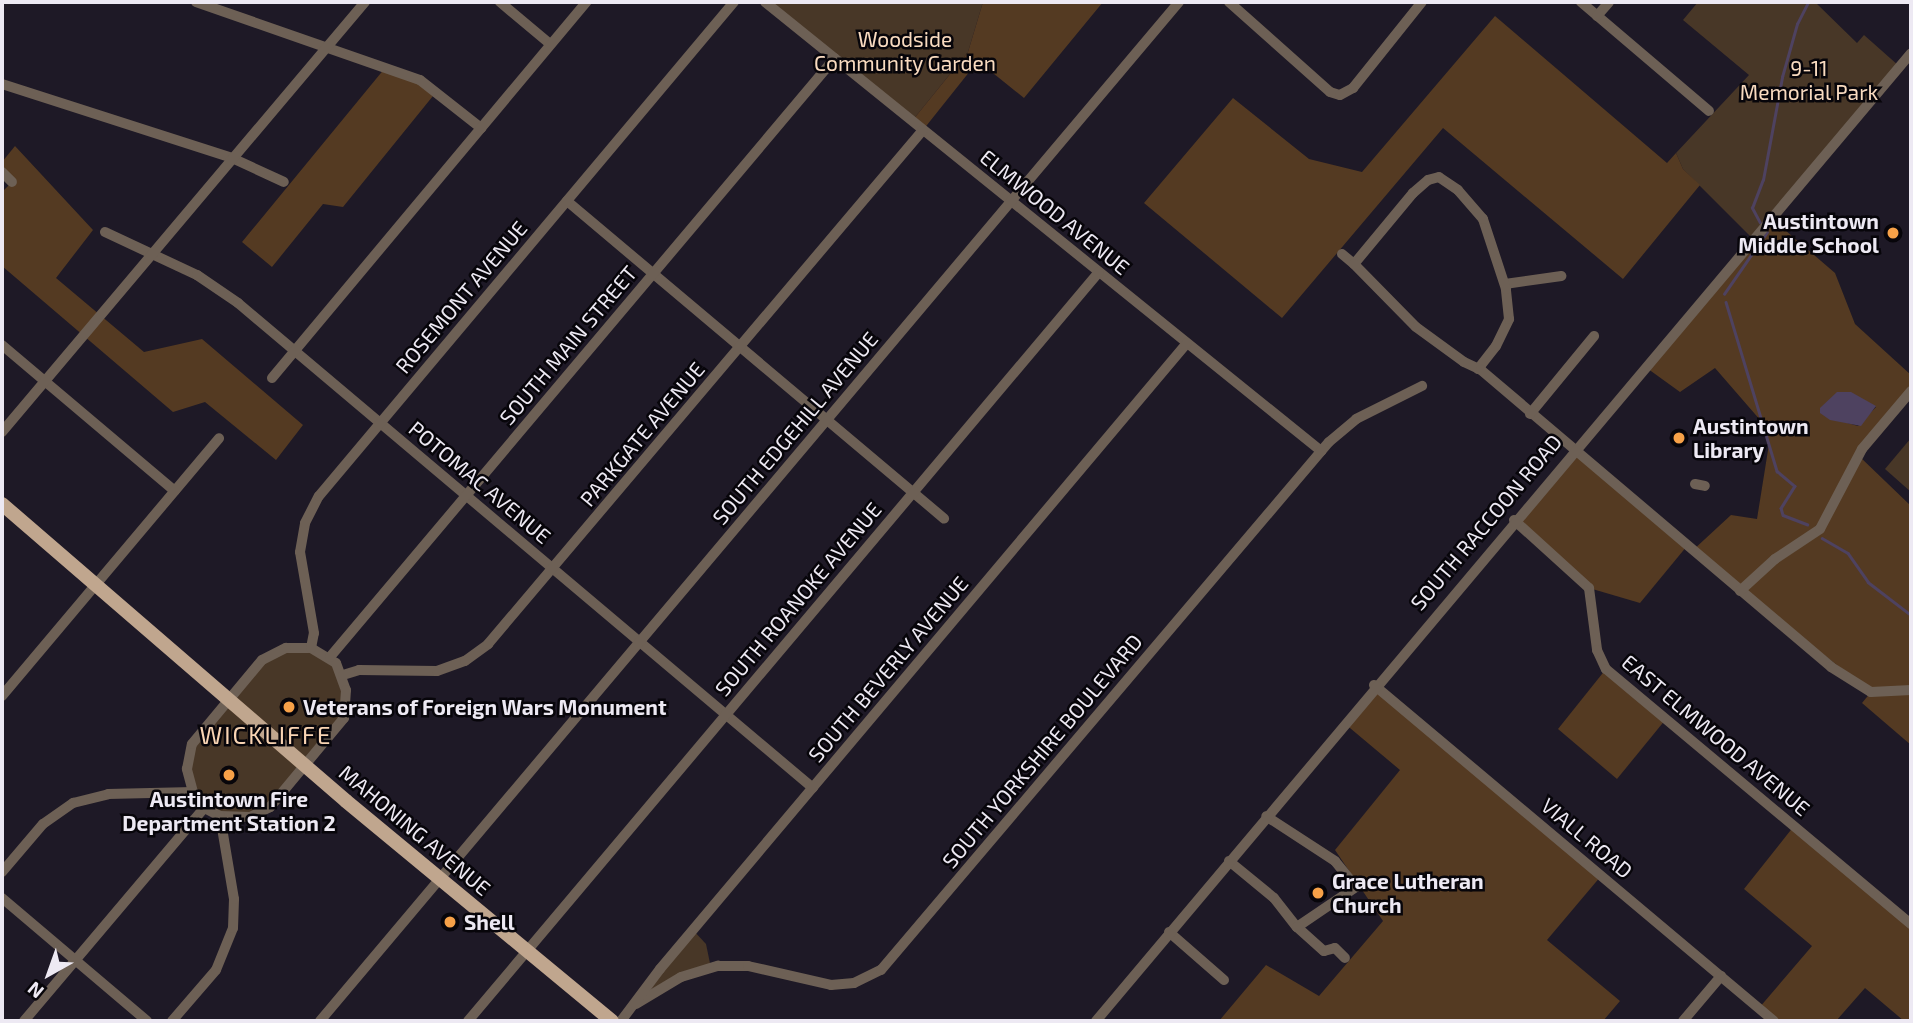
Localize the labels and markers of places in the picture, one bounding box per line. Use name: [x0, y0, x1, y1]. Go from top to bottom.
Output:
place label: Austintown Middle School: [1738, 208, 1879, 258]
marker: Austintown Middle School: [1885, 225, 1901, 241]
place label: Austintown Library: [1693, 413, 1809, 463]
marker: Austintown Library: [1671, 430, 1687, 446]
place label: Veterans of Foreign Wars Monument: [303, 694, 667, 720]
marker: Veterans of Foreign Wars Monument: [281, 699, 297, 715]
marker: Austintown Fire Department Station 2: [221, 767, 237, 783]
place label: Austintown Fire Department Station 2: [122, 786, 336, 836]
place label: Grace Lutheran Church: [1332, 868, 1484, 918]
marker: Grace Lutheran Church: [1310, 885, 1326, 901]
place label: Shell: [464, 909, 515, 935]
marker: Shell: [442, 914, 458, 930]

